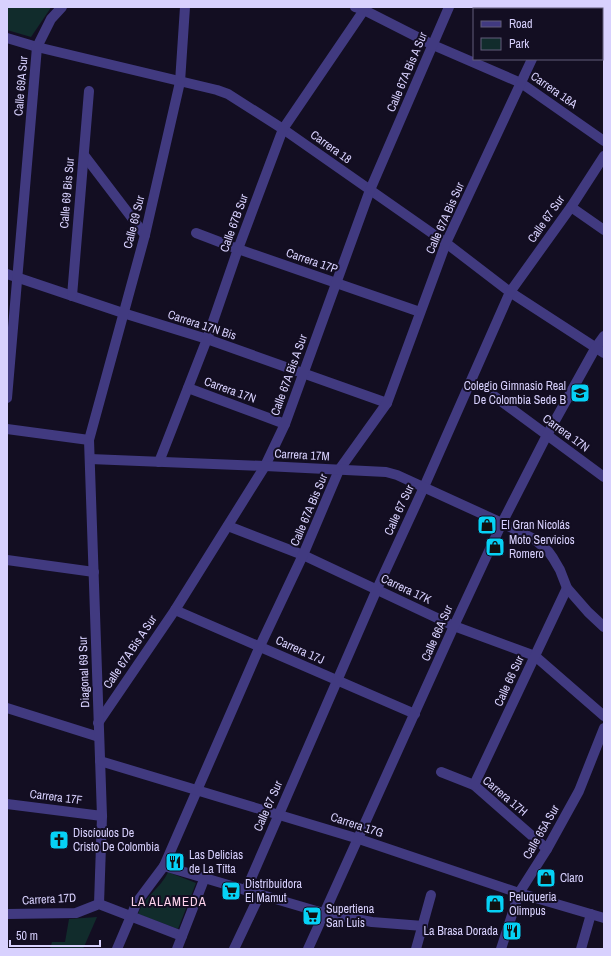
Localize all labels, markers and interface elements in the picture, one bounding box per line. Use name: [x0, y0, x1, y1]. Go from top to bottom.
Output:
legend: [473, 8, 603, 60]
text: Road: [509, 16, 533, 32]
street label: Calle 67A Bis A Sur: [383, 29, 431, 114]
text: Park: [509, 36, 529, 52]
street label: Calle 69A Sur: [10, 55, 32, 117]
street label: Carrera 18A: [527, 68, 581, 112]
street label: Carrera 18: [307, 127, 355, 167]
street label: Calle 69 Bis Sur: [56, 156, 78, 229]
street label: Calle 67A Bis Sur: [422, 179, 468, 256]
street label: Calle 67B Sur: [216, 191, 252, 254]
street label: Calle 67 Sur: [524, 192, 568, 246]
street label: Calle 69 Sur: [120, 193, 148, 250]
street label: Carrera 17P: [284, 245, 340, 277]
street label: Carrera 17N Bis: [166, 306, 238, 344]
street label: Calle 67A Bis A Sur: [267, 331, 311, 418]
street label: Carrera 17N: [202, 373, 258, 407]
place label: Colegio Gimnasio Real De Colombia Sede B: [464, 378, 566, 408]
school or university icon: Colegio Gimnasio Real De Colombia Sede B: [569, 382, 591, 404]
street label: Carrera 17N: [539, 411, 593, 455]
street label: Carrera 17M: [274, 446, 330, 464]
street label: Calle 67A Bis Sur: [287, 471, 332, 549]
street label: Calle 67 Sur: [380, 481, 418, 538]
shop icon: El Gran Nicolás: [476, 514, 498, 536]
place label: El Gran Nicolás: [501, 517, 570, 533]
place label: Moto Servicios Romero: [509, 532, 575, 562]
shop icon: Moto Servicios Romero: [484, 536, 506, 558]
street label: Carrera 17K: [378, 570, 434, 608]
street label: Calle 66A Sur: [417, 602, 457, 664]
street label: Calle 67A Bis A Sur: [100, 612, 161, 692]
street label: Carrera 17J: [273, 632, 327, 668]
street label: Diagonal 69 Sur: [75, 635, 93, 708]
street label: Calle 66 Sur: [490, 652, 528, 709]
street label: Carrera 17H: [479, 772, 531, 820]
street label: Calle 67 Sur: [250, 777, 287, 834]
street label: Carrera 17F: [29, 786, 83, 808]
street label: Calle 65A Sur: [519, 801, 563, 862]
street label: Carrera 17G: [329, 809, 385, 841]
place label: Discíoulos De Cristo De Colombia: [73, 825, 160, 855]
church icon: Discíoulos De Cristo De Colombia: [48, 829, 70, 851]
place label: Las Delicias de La Títta: [189, 847, 243, 877]
restaurant icon: Las Delicias de La Títta: [164, 851, 186, 873]
shop icon: Claro: [535, 867, 557, 889]
place label: Claro: [560, 870, 584, 886]
place label: Distribuidora El Mamut: [245, 876, 302, 906]
supermarket icon: Distribuidora El Mamut: [220, 880, 242, 902]
place label: Peluqueria Olimpus: [509, 889, 557, 919]
street label: Carrera 17D: [22, 890, 76, 908]
district label: LA ALAMEDA: [131, 893, 207, 910]
shop icon: Peluqueria Olimpus: [484, 893, 506, 915]
place label: Supertiena San Luis: [326, 901, 375, 931]
supermarket icon: Supertiena San Luis: [301, 905, 323, 927]
restaurant icon: La Brasa Dorada: [501, 920, 523, 942]
scale bar: [10, 922, 100, 948]
place label: La Brasa Dorada: [424, 923, 499, 939]
text: 50 m: [16, 928, 38, 944]

